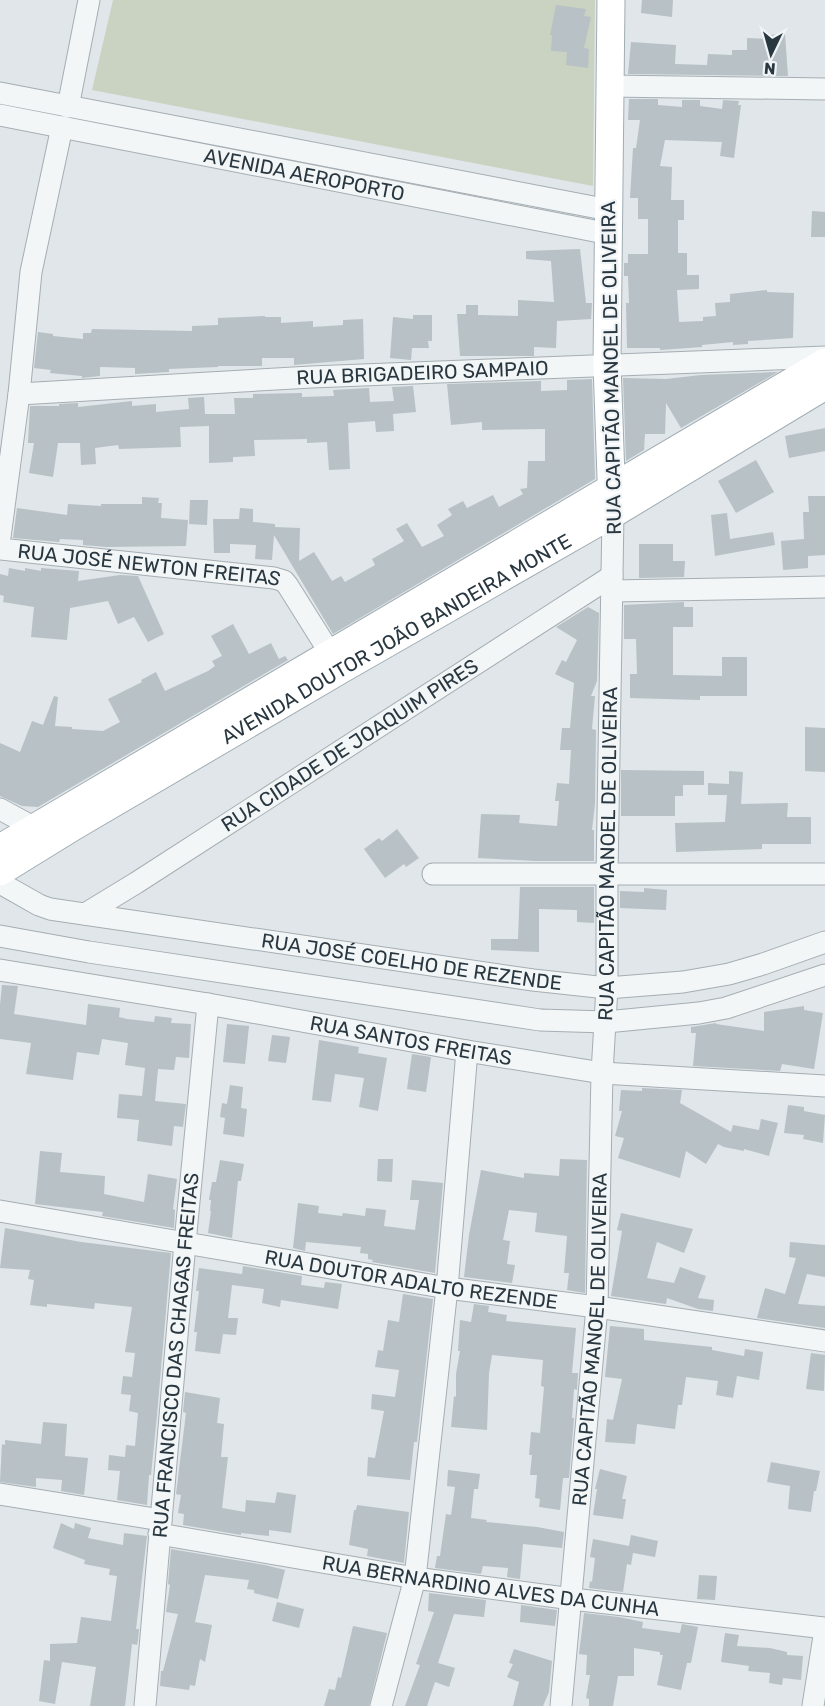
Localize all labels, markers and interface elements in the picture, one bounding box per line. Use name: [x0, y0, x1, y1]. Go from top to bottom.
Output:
north arrow: [741, 24, 801, 84]
text: N: [763, 58, 776, 78]
street label: AVENIDA AEROPORTO: [202, 143, 407, 206]
street label: RUA CAPITÃO MANOEL DE OLIVEIRA: [596, 201, 626, 535]
street label: RUA BRIGADEIRO SAMPAIO: [296, 356, 549, 390]
street label: AVENIDA DOUTOR JOÃO BANDEIRA MONTE: [217, 528, 576, 749]
street label: RUA JOSÉ NEWTON FREITAS: [17, 539, 284, 591]
street label: RUA CIDADE DE JOAQUIM PIRES: [217, 654, 483, 837]
street label: RUA CAPITÃO MANOEL DE OLIVEIRA: [593, 687, 622, 1022]
street label: RUA JOSÉ COELHO DE REZENDE: [260, 928, 563, 995]
street label: RUA SANTOS FREITAS: [308, 1011, 514, 1070]
street label: RUA FRANCISCO DAS CHAGAS FREITAS: [148, 1172, 204, 1539]
street label: RUA CAPITÃO MANOEL DE OLIVEIRA: [567, 1172, 612, 1507]
street label: RUA DOUTOR ADALTO REZENDE: [263, 1245, 559, 1314]
street label: RUA BERNARDINO ALVES DA CUNHA: [320, 1550, 661, 1621]

